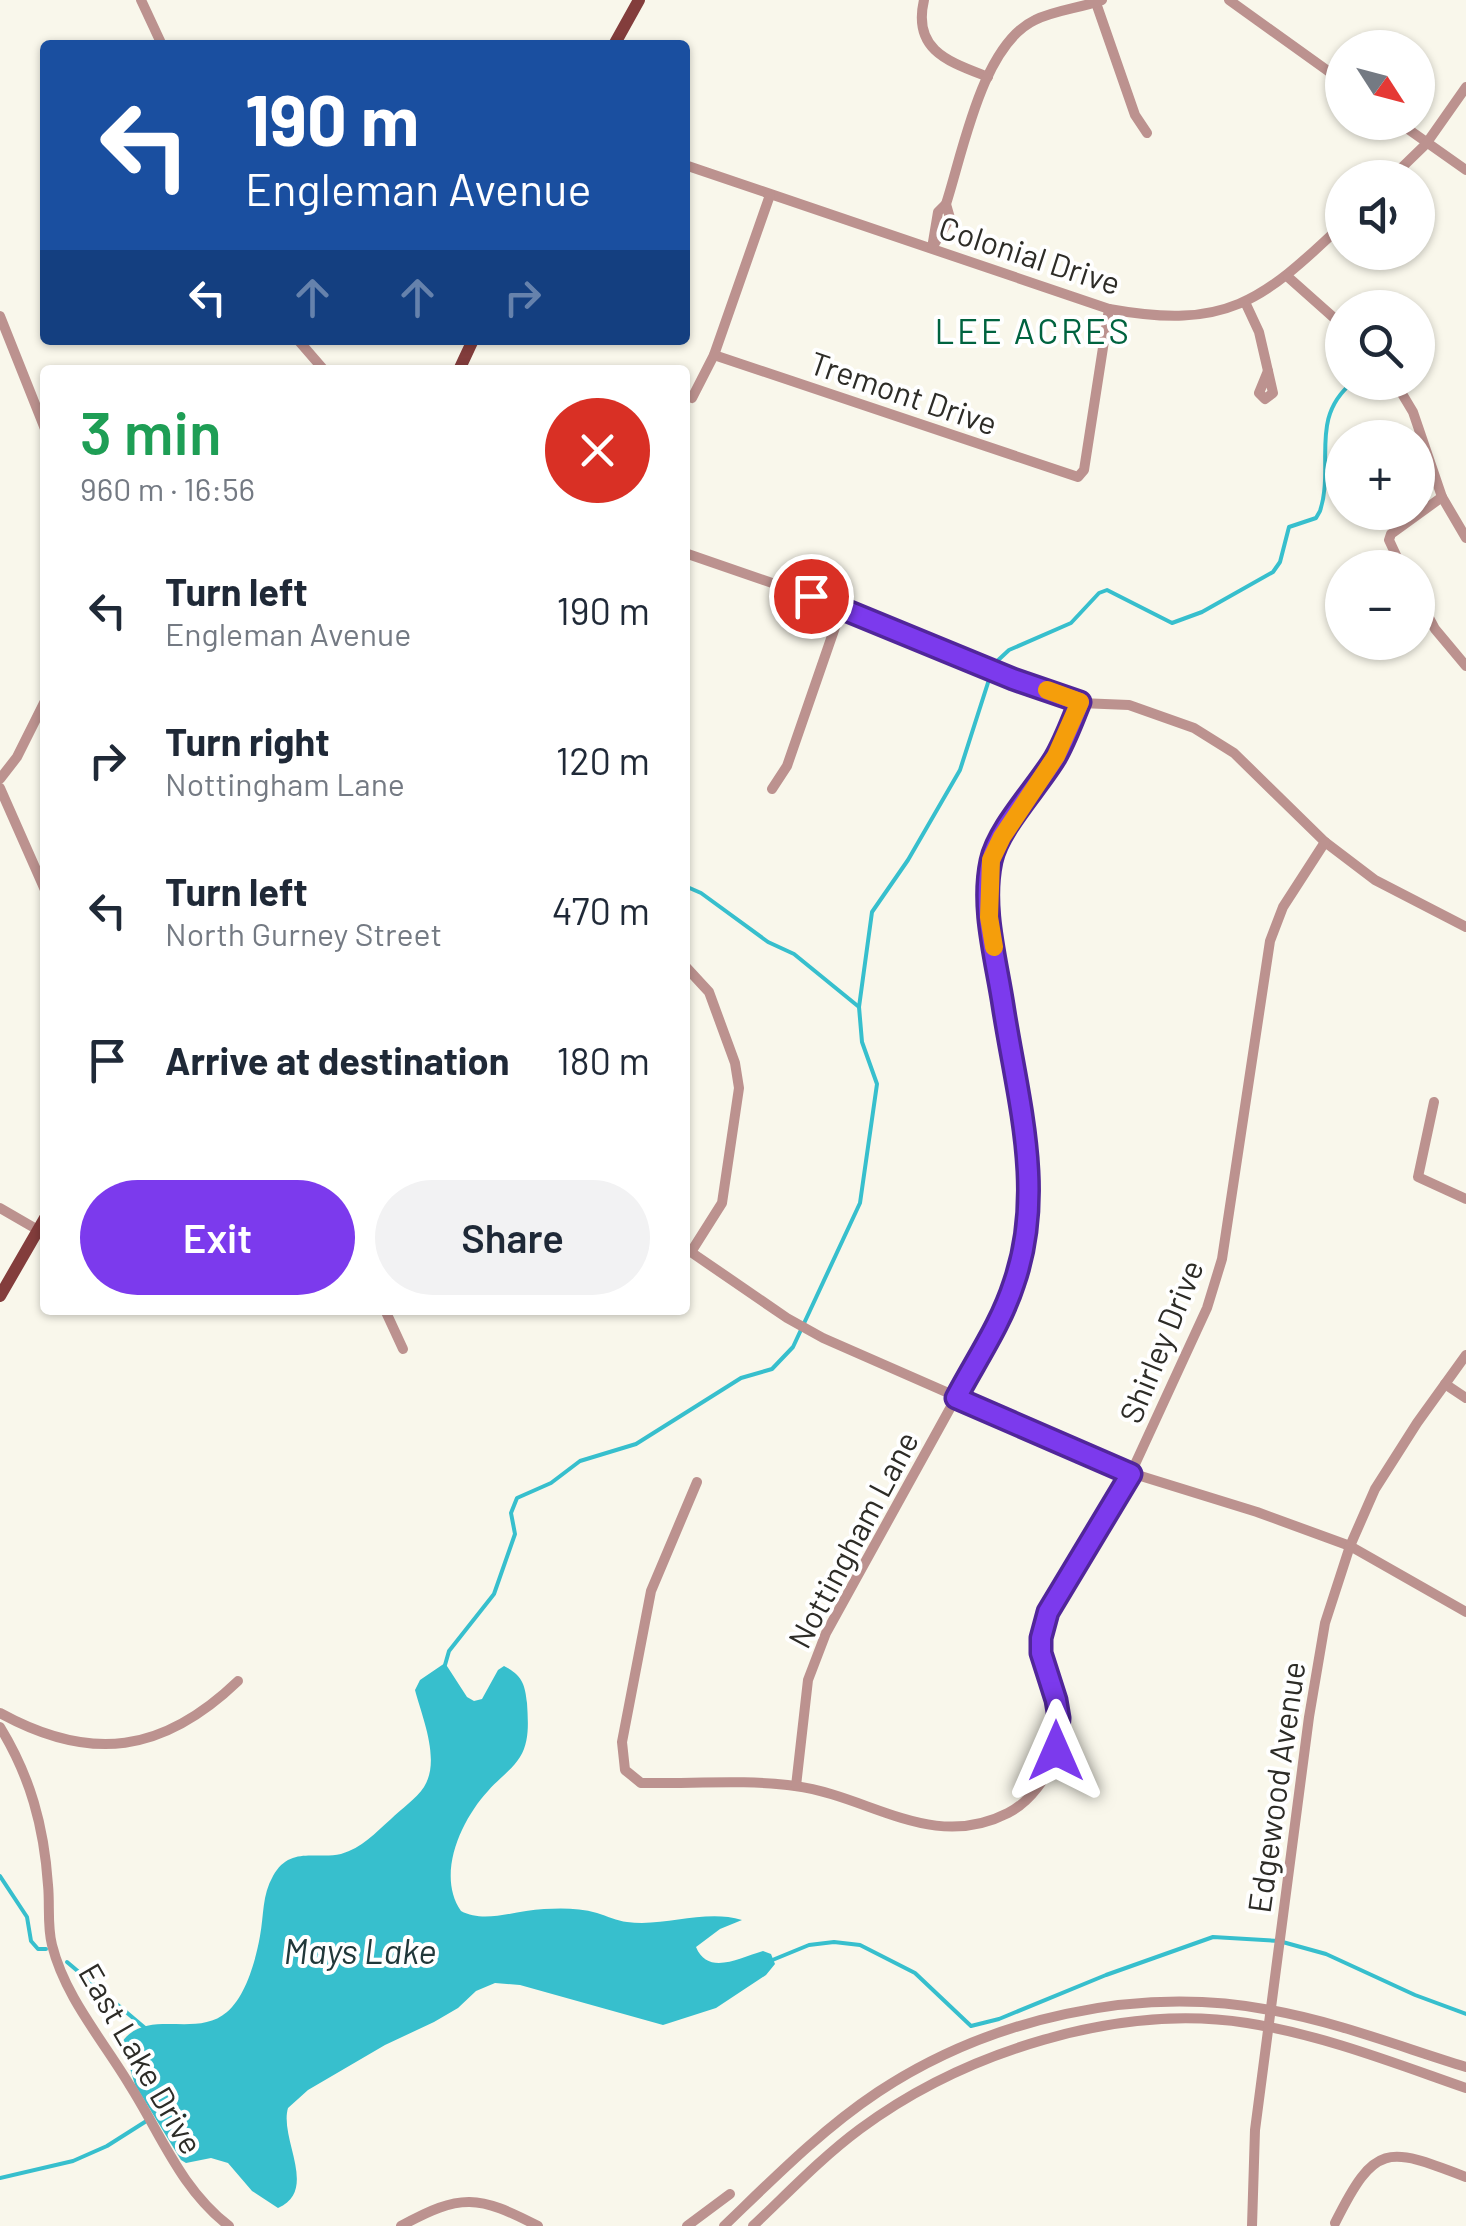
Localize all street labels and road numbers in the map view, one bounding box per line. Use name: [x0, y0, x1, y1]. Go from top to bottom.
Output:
street label: Colonial Drive: [935, 207, 1125, 301]
street label: Tremont Drive: [805, 342, 1003, 442]
street label: Shirley Drive: [1110, 1254, 1210, 1428]
street label: Nottingham Lane: [779, 1424, 925, 1654]
street label: Edgewood Avenue: [1239, 1659, 1311, 1915]
street label: East Lake Drive: [72, 1956, 212, 2160]

